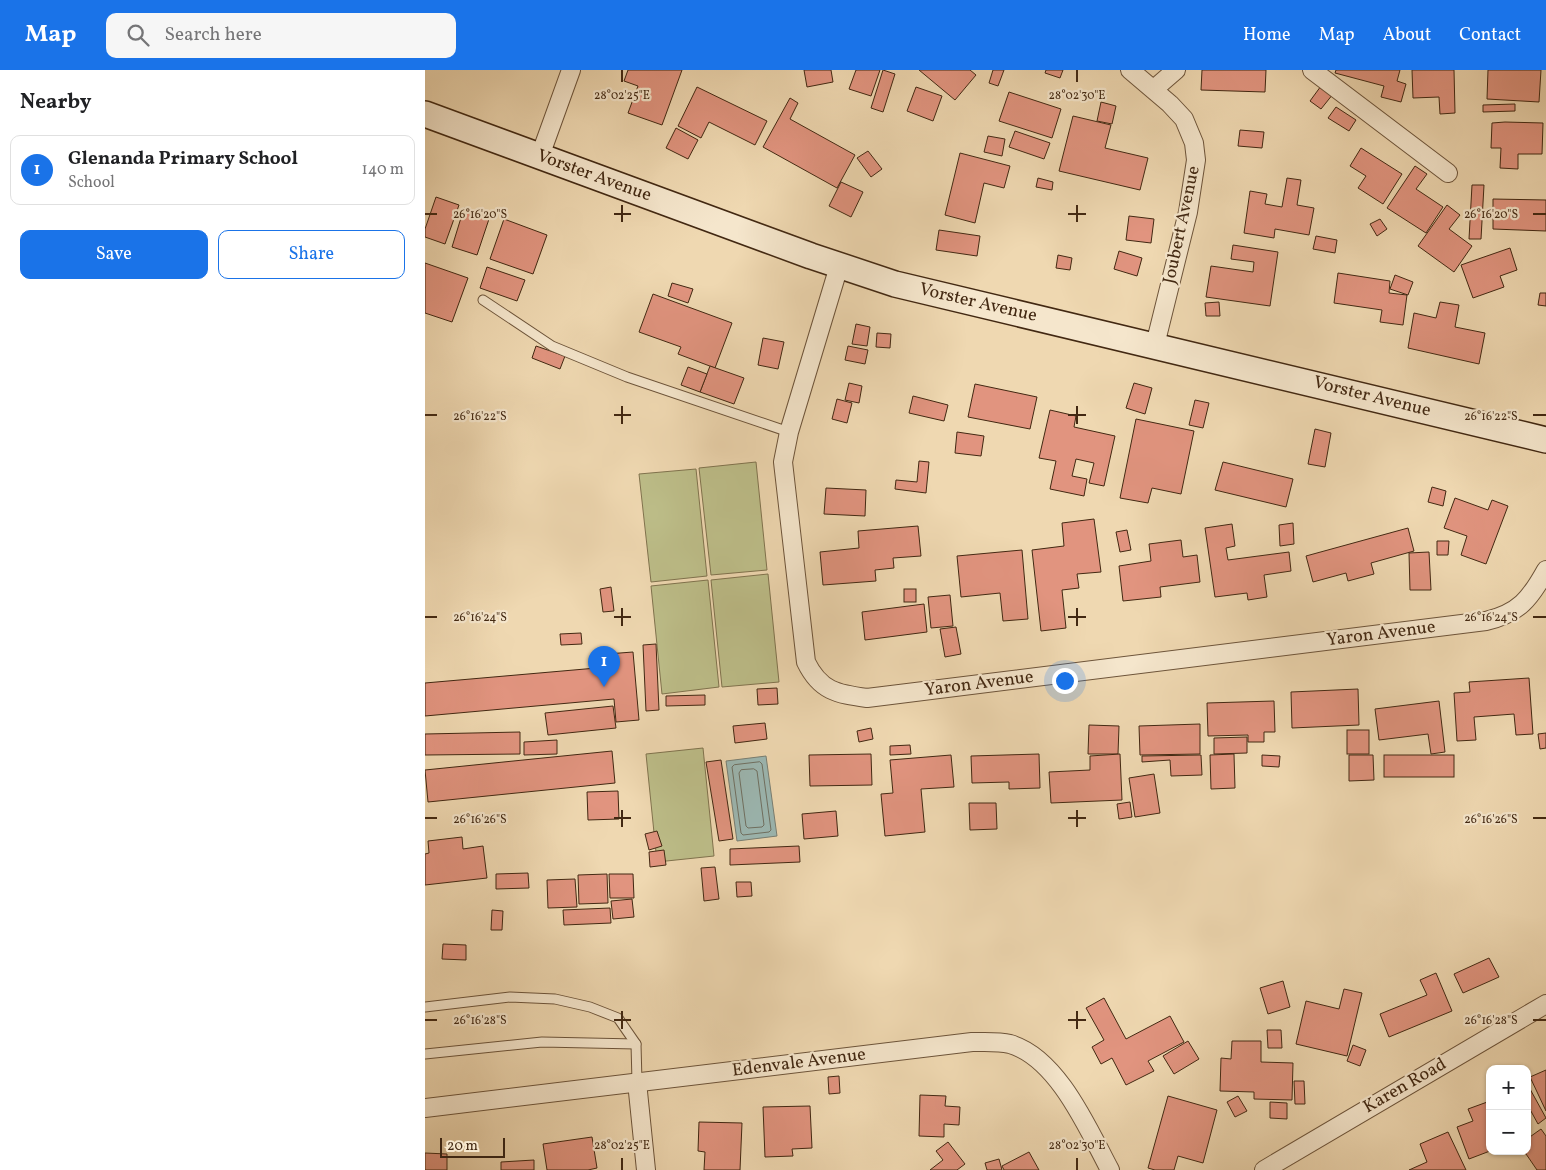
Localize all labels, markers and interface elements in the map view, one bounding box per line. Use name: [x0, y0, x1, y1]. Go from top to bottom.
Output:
search box: [106, 13, 456, 58]
text: Map: [25, 18, 76, 52]
icon: search: [124, 21, 152, 49]
text: Search here: [164, 22, 262, 48]
text: Home: [1243, 23, 1291, 48]
text: Map: [1319, 23, 1355, 48]
text: About: [1383, 23, 1431, 48]
text: Contact: [1459, 23, 1521, 48]
text: Nearby: [20, 88, 91, 117]
text: 28°02'25"E: [594, 88, 650, 104]
text: 28°02'30"E: [1049, 88, 1105, 104]
street label: Vorster Avenue: [533, 144, 655, 208]
text: Glenanda Primary School: [68, 146, 298, 172]
text: 1: [34, 159, 40, 181]
text: 140 m: [362, 159, 404, 181]
street label: Joubert Avenue: [1157, 164, 1207, 286]
text: School: [68, 172, 115, 194]
text: 26°16'20"S: [453, 207, 507, 223]
text: 26°16'20"S: [1464, 207, 1518, 223]
button: Save: [20, 230, 208, 279]
button: Share: [218, 230, 405, 279]
street label: Vorster Avenue: [917, 277, 1039, 329]
street label: Vorster Avenue: [1311, 370, 1433, 424]
text: 26°16'22"S: [453, 409, 507, 425]
text: 26°16'22"S: [1464, 409, 1518, 425]
text: 26°16'24"S: [453, 610, 507, 626]
text: 26°16'24"S: [1464, 610, 1518, 626]
street label: Yaron Avenue: [1325, 615, 1437, 653]
pin: 1: [588, 646, 620, 687]
street label: Yaron Avenue: [923, 665, 1035, 703]
your location: [1052, 668, 1078, 694]
text: 26°16'26"S: [453, 812, 507, 828]
text: 26°16'26"S: [1464, 812, 1518, 828]
text: 26°16'28"S: [453, 1013, 507, 1029]
text: 26°16'28"S: [1464, 1013, 1518, 1029]
street label: Edenvale Avenue: [731, 1042, 867, 1084]
street label: Karen Road: [1359, 1052, 1451, 1120]
map controls: [1486, 1065, 1531, 1155]
button: +: [1486, 1065, 1531, 1110]
button: −: [1486, 1110, 1531, 1155]
scale bar: [440, 1135, 505, 1158]
text: 20 m: [447, 1137, 478, 1156]
text: 28°02'25"E: [594, 1138, 650, 1154]
text: 28°02'30"E: [1049, 1138, 1105, 1154]

